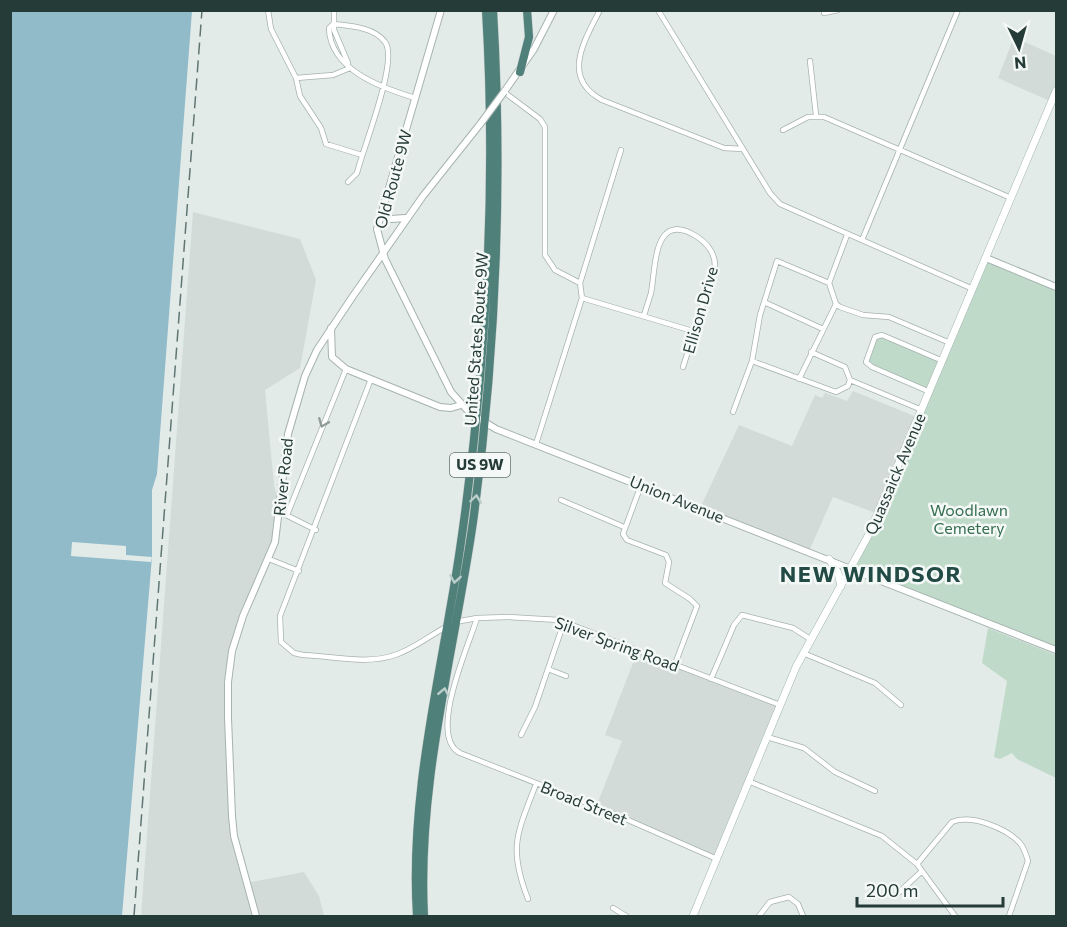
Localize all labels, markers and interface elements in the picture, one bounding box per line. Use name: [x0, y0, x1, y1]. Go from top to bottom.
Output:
north arrow: [989, 18, 1049, 78]
text: N: [1014, 53, 1027, 73]
street label: Old Route 9W: [370, 127, 415, 230]
street label: United States Route 9W: [460, 252, 491, 426]
street label: Ellison Drive: [678, 264, 721, 355]
street label: Quassaick Avenue: [860, 410, 929, 538]
one-way arrow: [318, 417, 330, 428]
street label: River Road: [269, 437, 296, 517]
road number: US 9W: [450, 453, 510, 477]
street label: Union Avenue: [627, 471, 727, 526]
one-way arrow: [469, 495, 481, 504]
park label: Woodlawn Cemetery: [930, 500, 1008, 537]
district label: NEW WINDSOR: [780, 560, 962, 587]
one-way arrow: [449, 575, 461, 584]
street label: Silver Spring Road: [552, 612, 682, 675]
one-way arrow: [437, 687, 450, 697]
street label: Broad Street: [538, 777, 631, 829]
scale bar: [857, 870, 1002, 908]
text: 200 m: [866, 879, 919, 901]

